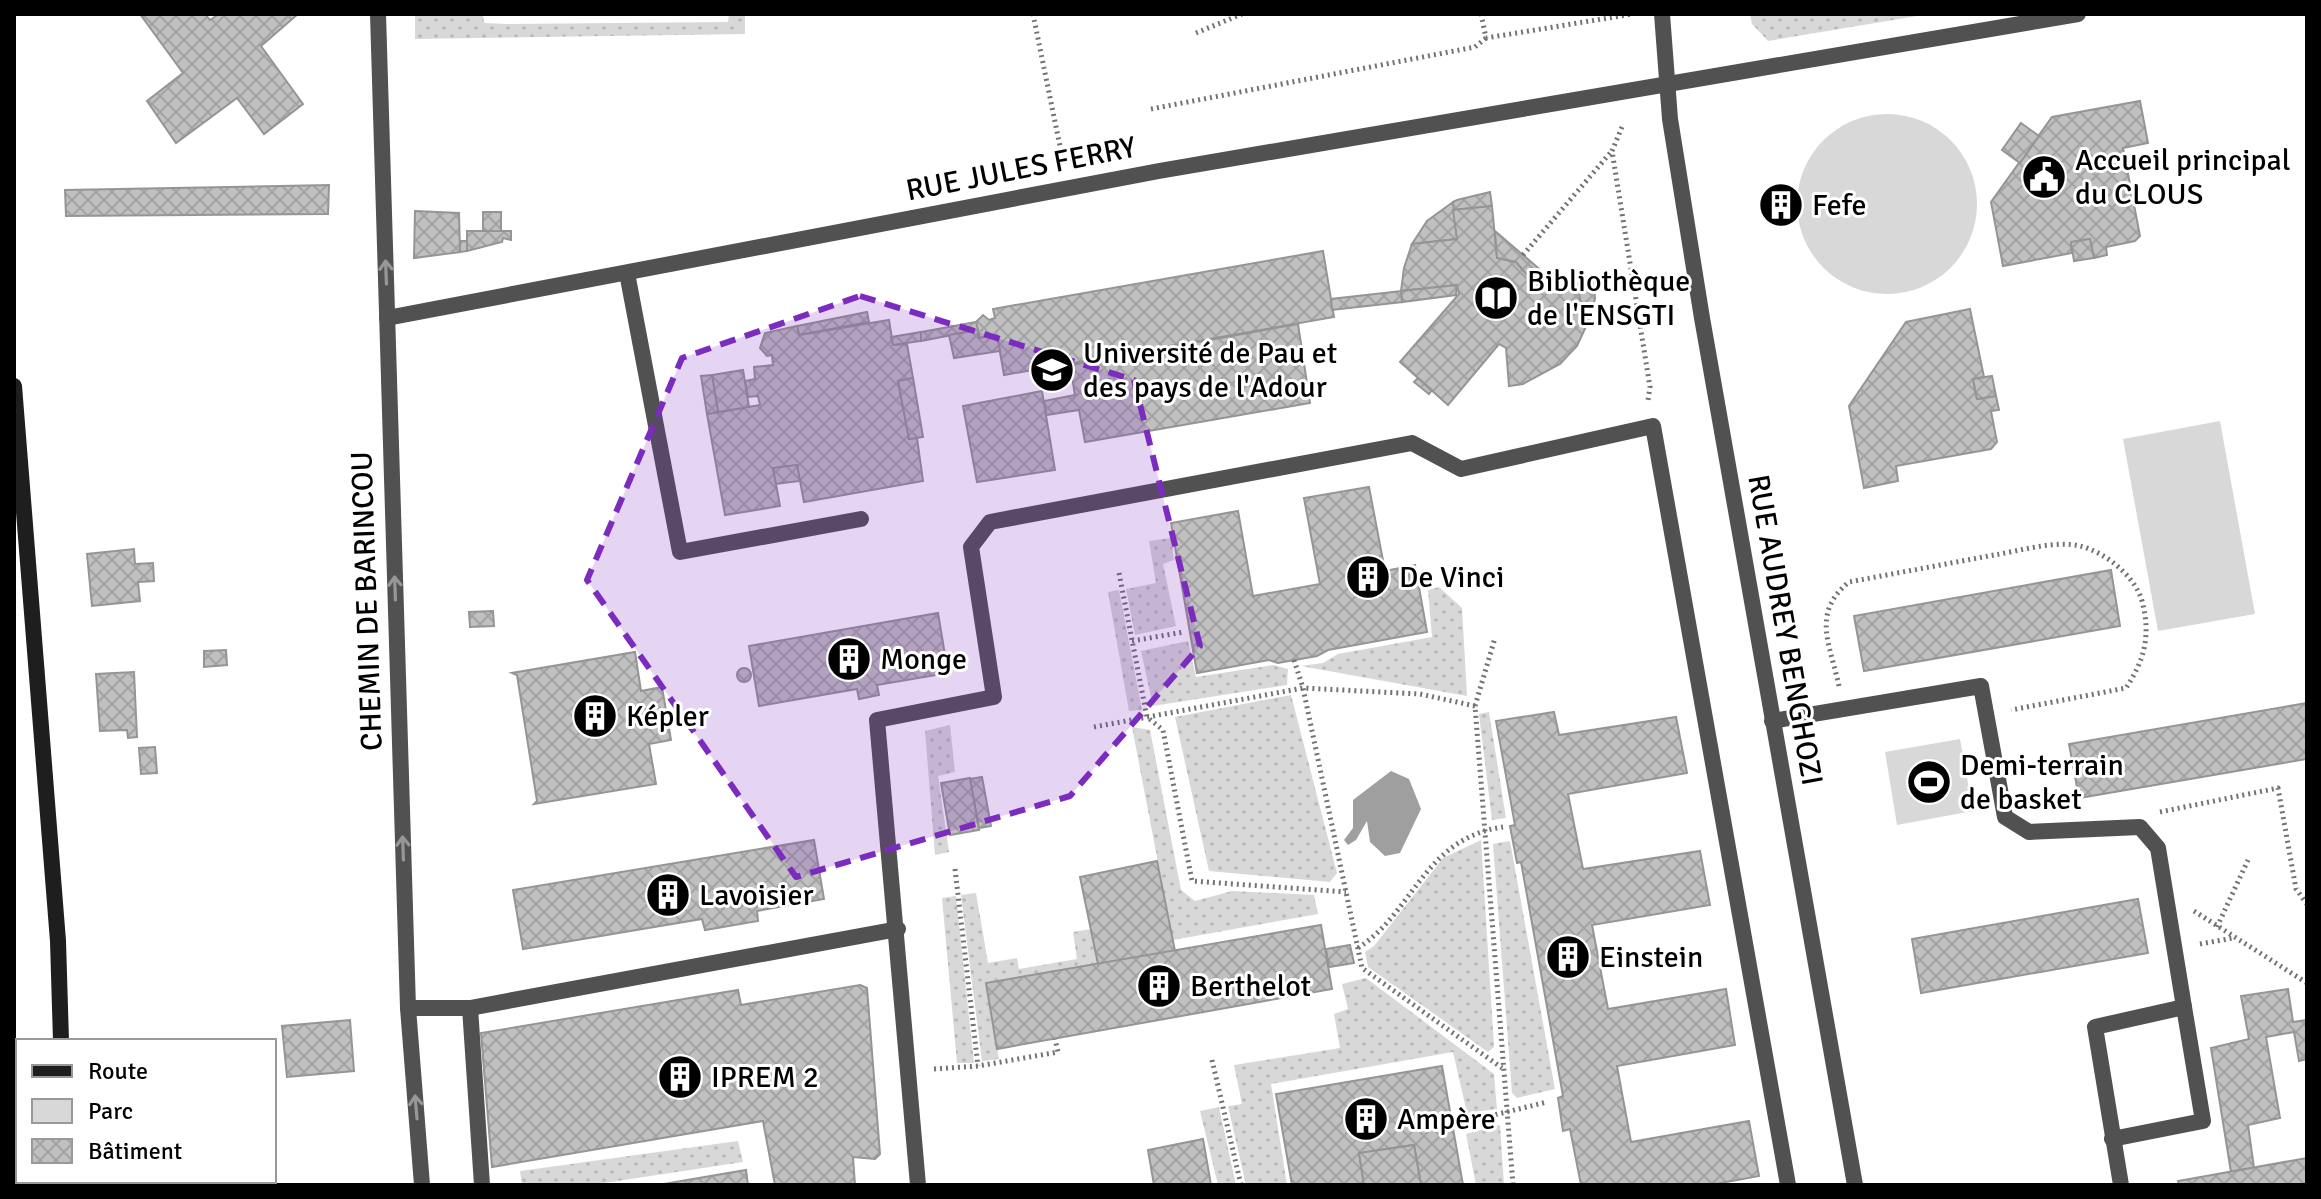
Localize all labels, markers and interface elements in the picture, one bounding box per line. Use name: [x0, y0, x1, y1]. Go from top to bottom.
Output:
street label: RUE JULES FERRY: [903, 129, 1139, 209]
place label: Accueil principal du CLOUS: [2075, 142, 2291, 213]
public building icon: Accueil principal du CLOUS: [2020, 153, 2068, 201]
building icon: Fefe: [1757, 181, 1805, 229]
place label: Fefe: [1812, 187, 1867, 224]
one-way arrow: [378, 259, 393, 286]
place label: Bibliothèque de l'ENSGTI: [1527, 263, 1690, 334]
library icon: Bibliothèque de l'ENSGTI: [1472, 274, 1520, 322]
place label: Université de Pau et des pays de l'Adour: [1083, 335, 1337, 406]
school or university icon: Université de Pau et des pays de l'Adour: [1028, 346, 1076, 394]
street label: CHEMIN DE BARINCOU: [343, 451, 391, 751]
street label: RUE AUDREY BENGHOZI: [1739, 472, 1831, 788]
building icon: De Vinci: [1344, 553, 1392, 601]
place label: De Vinci: [1399, 559, 1504, 596]
one-way arrow: [388, 575, 403, 602]
building icon: Monge: [825, 635, 873, 683]
place label: Monge: [880, 641, 967, 678]
building icon: Képler: [571, 692, 619, 740]
place label: Képler: [626, 698, 709, 735]
place label: Demi-terrain de basket: [1960, 747, 2124, 818]
sports icon: Demi-terrain de basket: [1905, 758, 1953, 806]
one-way arrow: [395, 835, 410, 862]
building icon: Lavoisier: [644, 871, 692, 919]
place label: Lavoisier: [699, 877, 813, 914]
building icon: Einstein: [1544, 933, 1592, 981]
place label: Einstein: [1599, 939, 1703, 976]
building icon: Berthelot: [1135, 962, 1183, 1010]
place label: Berthelot: [1190, 968, 1311, 1005]
legend: [16, 1039, 276, 1183]
building icon: IPREM 2: [656, 1053, 704, 1101]
text: Route: [88, 1056, 148, 1086]
place label: IPREM 2: [711, 1059, 819, 1096]
one-way arrow: [408, 1094, 423, 1121]
building icon: Ampère: [1342, 1095, 1390, 1143]
text: Parc: [88, 1096, 133, 1126]
place label: Ampère: [1397, 1101, 1496, 1138]
text: Bâtiment: [88, 1136, 182, 1166]

